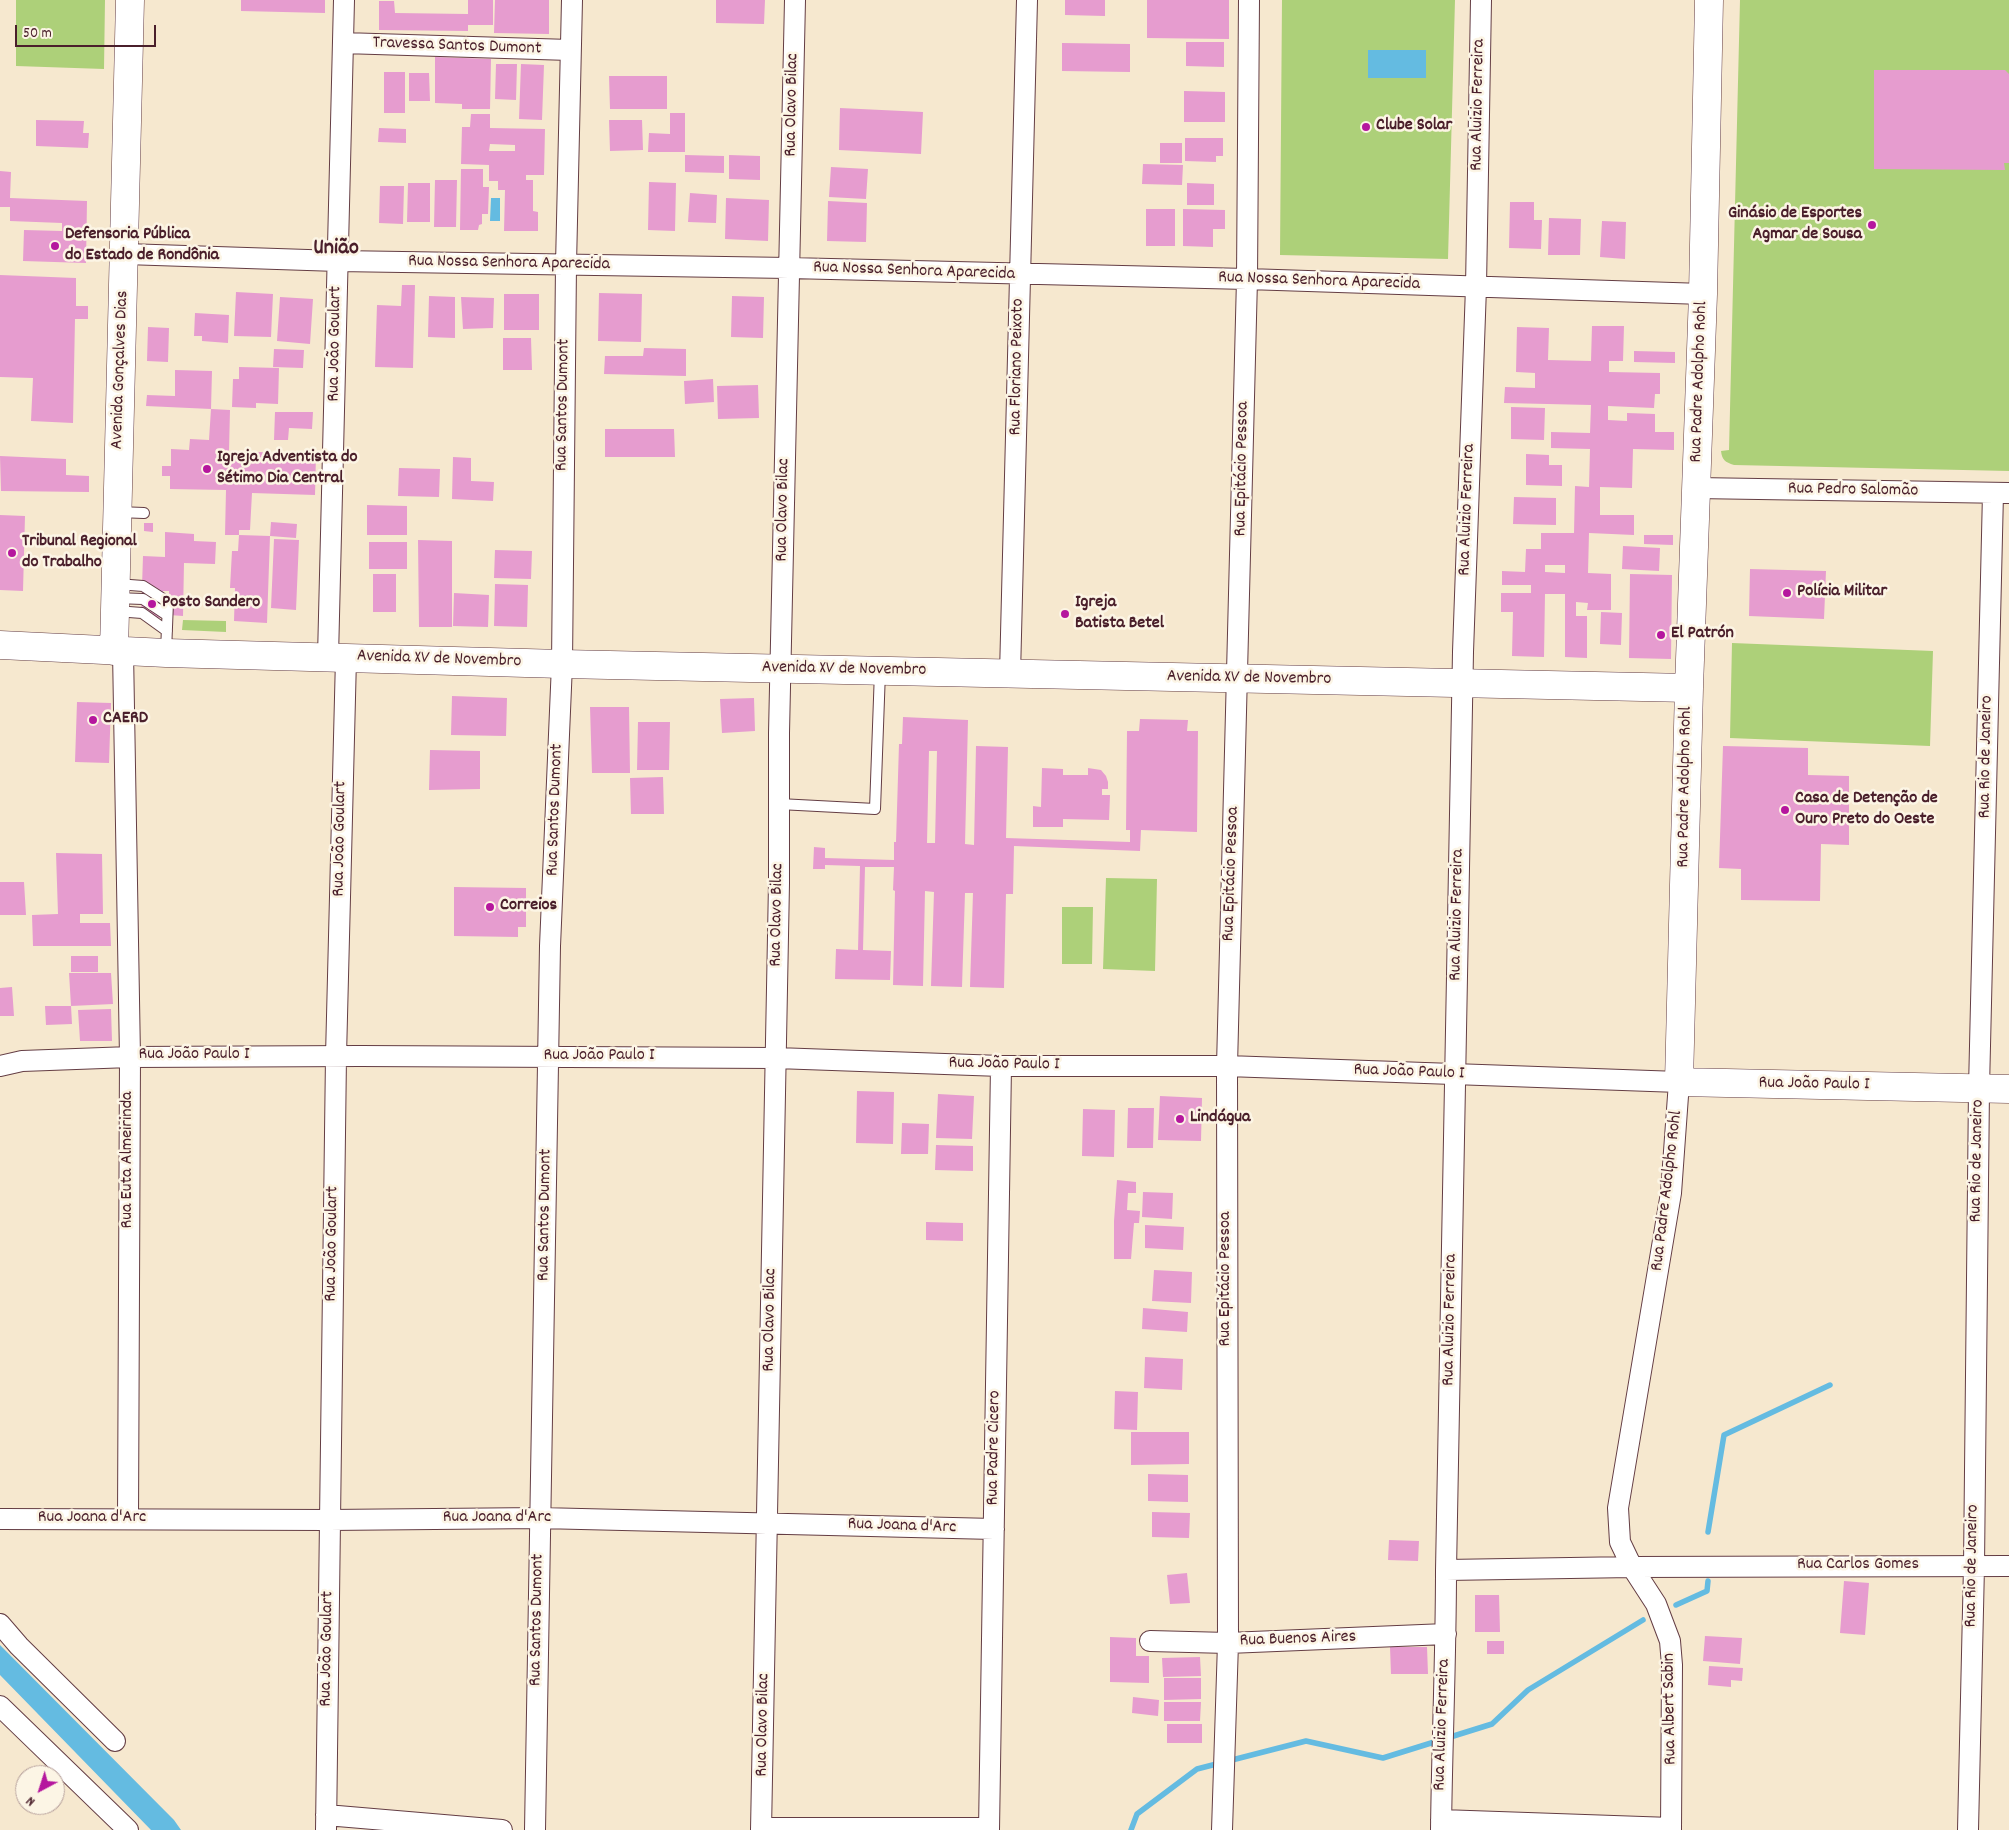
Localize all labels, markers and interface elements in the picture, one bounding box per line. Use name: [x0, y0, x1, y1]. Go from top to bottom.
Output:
scale bar: [18, 15, 159, 47]
text: 50 m: [23, 23, 52, 45]
street label: Travessa Santos Dumont: [372, 33, 542, 61]
street label: Rua Aluizio Ferreira: [1467, 39, 1491, 171]
street label: Rua Olavo Bilac: [781, 53, 805, 157]
place label: Clube Solar: [1376, 116, 1452, 138]
marker: Clube Solar: [1360, 121, 1372, 133]
place label: Ginásio de Esportes Agmar de Sousa: [1728, 204, 1862, 246]
marker: Ginásio de Esportes Agmar de Sousa: [1866, 219, 1878, 231]
place label: Defensoria Pública do Estado de Rondônia: [65, 225, 219, 268]
district label: União: [313, 237, 359, 263]
marker: Defensoria Pública do Estado de Rondônia: [49, 240, 61, 252]
street label: Rua Nossa Senhora Aparecida: [408, 251, 610, 277]
street label: Rua Nossa Senhora Aparecida: [813, 258, 1015, 286]
street label: Rua Nossa Senhora Aparecida: [1218, 268, 1420, 296]
street label: Rua João Goulart: [324, 286, 348, 402]
street label: Avenida Gonçalves Dias: [107, 290, 135, 450]
street label: Rua Floriano Peixoto: [1006, 298, 1030, 436]
street label: Rua Padre Adolpho Rohl: [1686, 301, 1714, 463]
street label: Rua Santos Dumont: [552, 339, 576, 471]
street label: Rua Epitácio Pessoa: [1231, 401, 1255, 537]
street label: Rua Aluizio Ferreira: [1455, 444, 1481, 576]
place label: Igreja Adventista do Sétimo Dia Central: [217, 448, 358, 490]
street label: Rua Olavo Bilac: [772, 458, 796, 562]
marker: Igreja Adventista do Sétimo Dia Central: [201, 463, 213, 475]
street label: Rua Pedro Salomão: [1788, 479, 1918, 503]
place label: Tribunal Regional do Trabalho: [22, 532, 137, 574]
marker: Tribunal Regional do Trabalho: [6, 547, 18, 559]
place label: Polícia Militar: [1797, 582, 1887, 604]
marker: Polícia Militar: [1781, 587, 1793, 599]
place label: Posto Sandero: [162, 593, 260, 615]
place label: Igreja Batista Betel: [1075, 593, 1164, 636]
marker: Posto Sandero: [146, 598, 158, 610]
marker: Igreja Batista Betel: [1059, 608, 1071, 620]
place label: El Patrón: [1671, 624, 1734, 646]
marker: El Patrón: [1655, 629, 1667, 641]
street label: Avenida XV de Novembro: [356, 646, 522, 674]
street label: Avenida XV de Novembro: [761, 658, 927, 682]
street label: Avenida XV de Novembro: [1166, 667, 1332, 691]
street label: Rua Rio de Janeiro: [1975, 695, 1999, 819]
street label: Rua Padre Adolpho Rohl: [1674, 706, 1698, 868]
place label: CAERD: [103, 709, 148, 731]
marker: CAERD: [87, 714, 99, 726]
street label: Rua Santos Dumont: [543, 743, 569, 877]
street label: Rua João Goulart: [329, 781, 353, 897]
place label: Casa de Detenção de Ouro Preto do Oeste: [1795, 789, 1938, 832]
marker: Casa de Detenção de Ouro Preto do Oeste: [1779, 804, 1791, 816]
street label: Rua Epitácio Pessoa: [1219, 806, 1245, 942]
street label: Rua Aluizio Ferreira: [1446, 849, 1470, 981]
street label: Rua Olavo Bilac: [766, 863, 790, 967]
place label: Correios: [500, 896, 557, 918]
marker: Correios: [484, 901, 496, 913]
street label: Rua João Paulo I: [138, 1045, 250, 1067]
street label: Rua João Paulo I: [543, 1046, 655, 1068]
street label: Rua João Paulo I: [948, 1053, 1060, 1077]
street label: Rua João Paulo I: [1353, 1060, 1465, 1086]
street label: Rua João Paulo I: [1758, 1073, 1870, 1097]
street label: Rua Euta Almeirinda: [118, 1091, 140, 1229]
street label: Rua Rio de Janeiro: [1966, 1099, 1990, 1223]
place label: Lindágua: [1190, 1108, 1250, 1130]
street label: Rua Padre Adolpho Rohl: [1647, 1110, 1689, 1272]
marker: Lindágua: [1174, 1113, 1186, 1125]
street label: Rua Santos Dumont: [534, 1149, 558, 1281]
street label: Rua João Goulart: [321, 1186, 345, 1302]
street label: Rua Epitácio Pessoa: [1216, 1212, 1238, 1346]
street label: Rua Aluizio Ferreira: [1439, 1254, 1463, 1386]
street label: Rua Olavo Bilac: [759, 1268, 783, 1372]
street label: Rua Padre Cicero: [983, 1390, 1007, 1506]
street label: Rua Rio de Janeiro: [1961, 1504, 1985, 1628]
street label: Rua Joana d'Arc: [38, 1508, 146, 1530]
street label: Rua Joana d'Arc: [443, 1508, 551, 1530]
street label: Rua Joana d'Arc: [847, 1514, 957, 1540]
street label: Rua Santos Dumont: [526, 1554, 550, 1686]
street label: Rua Carlos Gomes: [1797, 1555, 1919, 1577]
street label: Rua João Goulart: [316, 1591, 340, 1707]
street label: Rua Buenos Aires: [1239, 1627, 1357, 1653]
street label: Rua Albert Sabin: [1659, 1653, 1683, 1765]
street label: Rua Aluizio Ferreira: [1430, 1659, 1456, 1791]
street label: Rua Olavo Bilac: [752, 1673, 776, 1777]
north arrow: [15, 1765, 65, 1815]
text: N: [22, 1791, 40, 1811]

